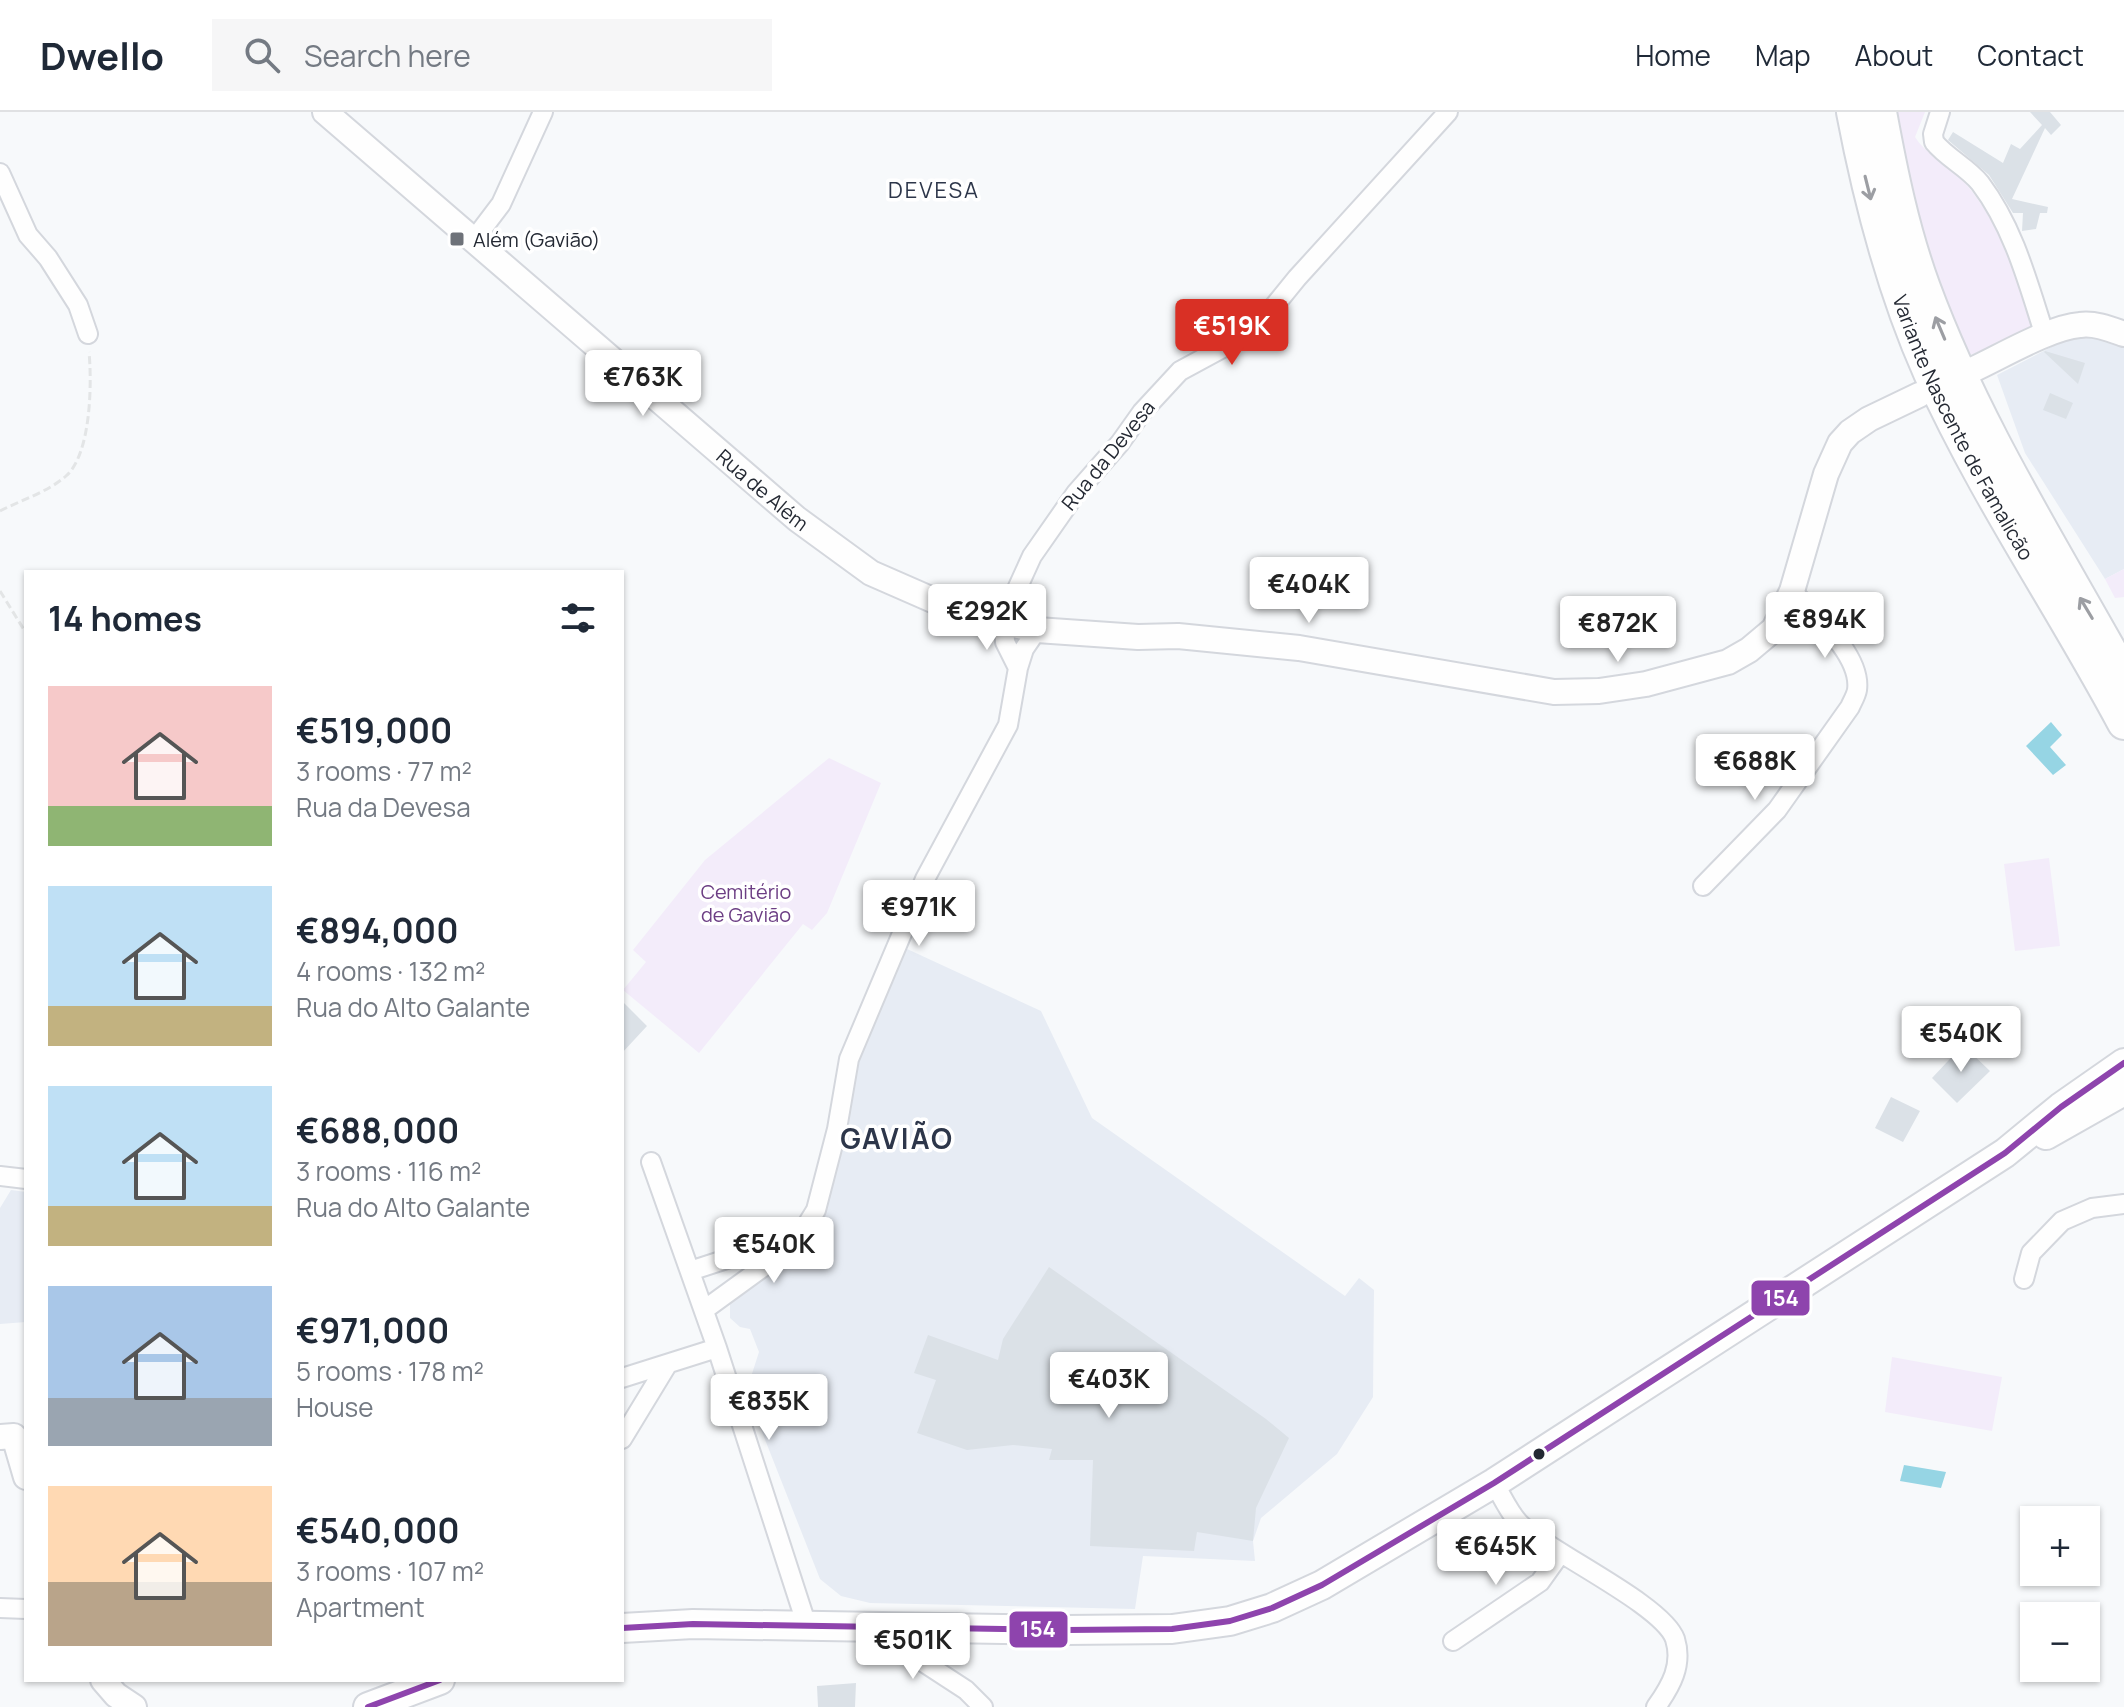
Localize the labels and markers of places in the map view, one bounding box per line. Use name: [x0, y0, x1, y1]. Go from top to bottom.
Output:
place label: Além (Gavião): [473, 226, 600, 253]
marker: Além (Gavião): [448, 230, 466, 248]
pin: €519K: [1176, 299, 1288, 367]
pin: €763K: [587, 350, 699, 418]
pin: €404K: [1253, 557, 1365, 625]
pin: €292K: [931, 584, 1043, 652]
pin: €894K: [1769, 592, 1881, 660]
pin: €872K: [1562, 596, 1674, 664]
pin: €688K: [1699, 734, 1811, 802]
pin: €971K: [863, 880, 975, 948]
pin: €540K: [1905, 1006, 2017, 1074]
pin: €540K: [718, 1217, 830, 1285]
pin: €403K: [1053, 1352, 1165, 1420]
pin: €835K: [713, 1374, 825, 1442]
unlabelled marker: [1531, 1446, 1547, 1462]
pin: €645K: [1440, 1519, 1552, 1587]
pin: €501K: [857, 1613, 969, 1681]

